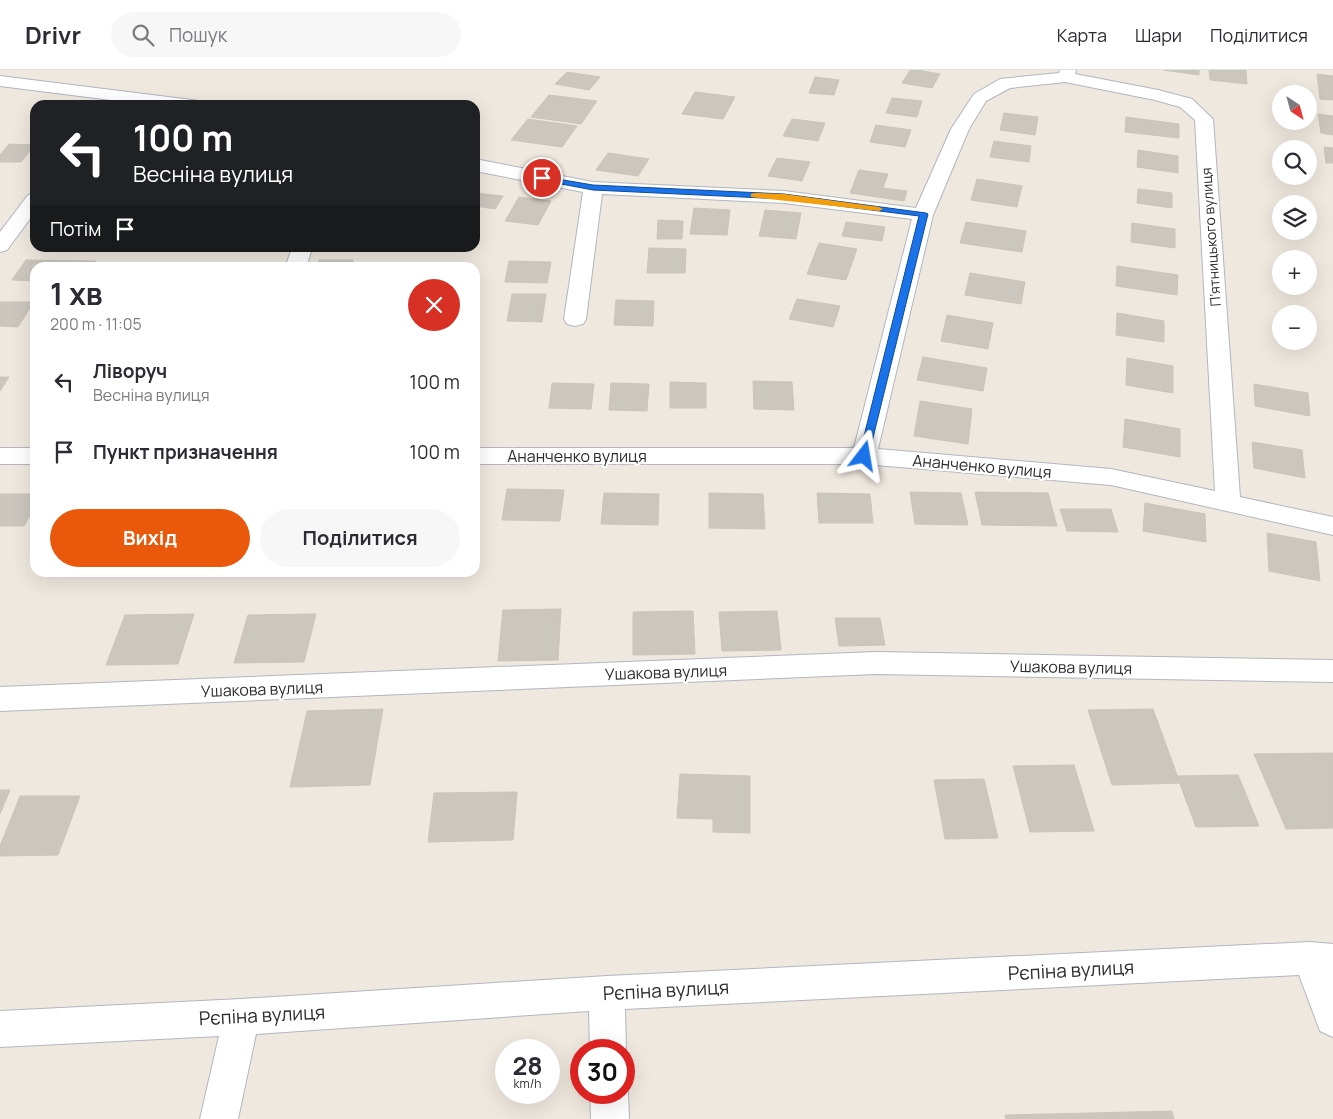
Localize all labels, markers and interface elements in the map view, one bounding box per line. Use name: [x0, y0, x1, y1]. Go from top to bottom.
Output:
search box: [111, 12, 461, 57]
text: Drivr: [25, 18, 81, 51]
icon: search: [129, 21, 157, 49]
text: Пошук: [169, 22, 227, 48]
text: Карта: [1057, 23, 1107, 47]
text: Шари: [1135, 23, 1182, 47]
text: Поділитися: [1210, 23, 1308, 47]
north arrow: [1272, 85, 1318, 130]
map controls: [1272, 85, 1317, 350]
text: 100 m: [133, 114, 233, 162]
icon: left: [50, 120, 115, 185]
button: search: [1272, 140, 1317, 185]
pin: [521, 157, 563, 199]
text: Весніна вулиця: [133, 159, 293, 189]
icon: arrive: [528, 164, 556, 192]
street label: П’ятницького вулиця: [1196, 167, 1225, 307]
button: layers: [1272, 195, 1317, 240]
icon: arrive: [111, 215, 139, 243]
text: Потім: [50, 216, 101, 242]
button: +: [1272, 250, 1317, 295]
text: 1 хв: [50, 273, 103, 314]
button: close: [408, 279, 460, 331]
button: −: [1272, 305, 1317, 350]
text: 200 m · 11:05: [50, 313, 142, 335]
text: Ліворуч: [93, 358, 167, 384]
icon: left: [50, 368, 78, 396]
text: 100 m: [409, 369, 460, 395]
text: Весніна вулиця: [93, 384, 209, 406]
position arrow: [837, 429, 889, 481]
icon: arrive: [50, 438, 78, 466]
text: Пункт призначення: [93, 439, 278, 465]
text: 100 m: [409, 439, 460, 465]
street label: Ананченко вулиця: [507, 445, 647, 467]
street label: Ананченко вулиця: [912, 449, 1052, 483]
button: Вихід: [50, 509, 250, 567]
button: Поділитися: [260, 509, 460, 567]
street label: Ушакова вулиця: [1010, 655, 1132, 679]
street label: Ушакова вулиця: [604, 659, 728, 685]
street label: Ушакова вулиця: [200, 676, 324, 702]
street label: Рєпіна вулиця: [1007, 954, 1135, 986]
street label: Рєпіна вулиця: [602, 974, 730, 1006]
street label: Рєпіна вулиця: [198, 999, 326, 1031]
speed limit sign: 30: [570, 1039, 635, 1104]
text: 28: [512, 1048, 543, 1083]
text: km/h: [514, 1075, 541, 1092]

